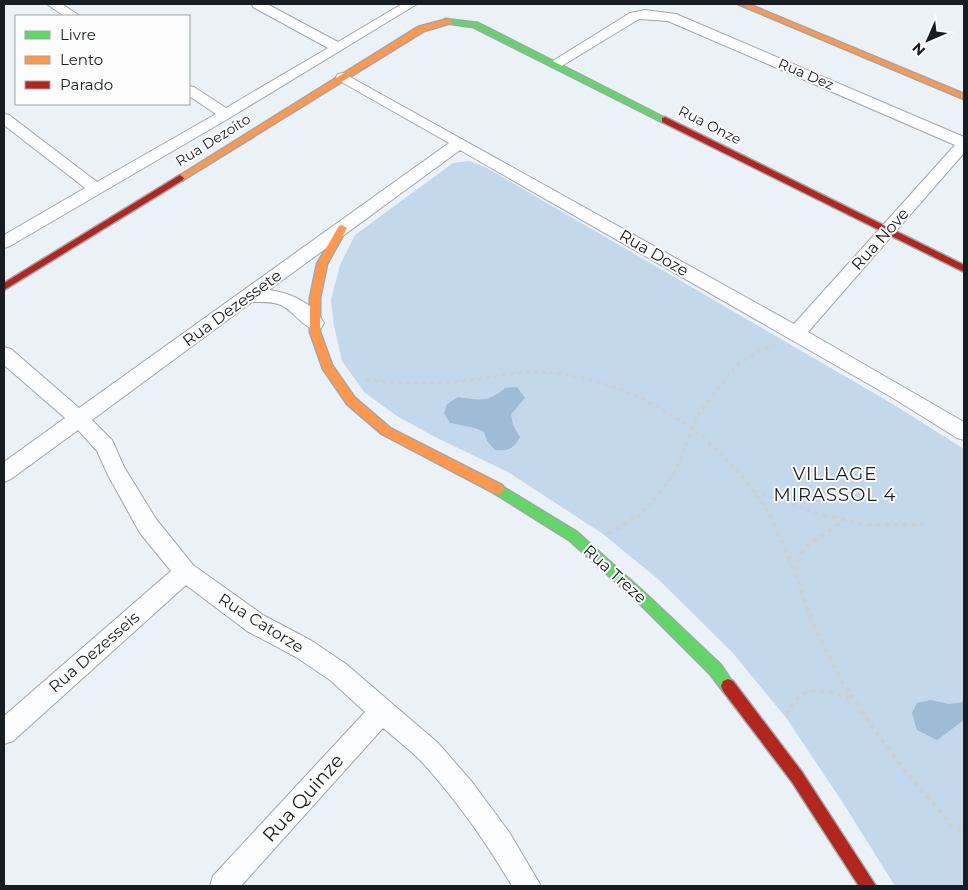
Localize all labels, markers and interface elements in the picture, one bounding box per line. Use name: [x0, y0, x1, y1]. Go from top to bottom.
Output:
legend: [15, 15, 190, 105]
north arrow: [903, 15, 953, 65]
text: Livre: [60, 25, 96, 44]
text: N: [908, 39, 929, 60]
text: Lento: [60, 50, 103, 69]
street label: Rua Dez: [776, 54, 836, 94]
text: Parado: [60, 75, 113, 94]
street label: Rua Onze: [676, 102, 744, 148]
street label: Rua Dezoito: [172, 110, 254, 170]
street label: Rua Nove: [847, 204, 913, 274]
street label: Rua Doze: [616, 226, 692, 280]
street label: Rua Dezessete: [179, 266, 285, 350]
district label: VILLAGE MIRASSOL 4: [773, 463, 897, 506]
street label: Rua Treze: [580, 541, 650, 607]
street label: Rua Catorze: [215, 589, 307, 657]
street label: Rua Dezesseis: [45, 607, 143, 697]
street label: Rua Quinze: [258, 749, 348, 847]

